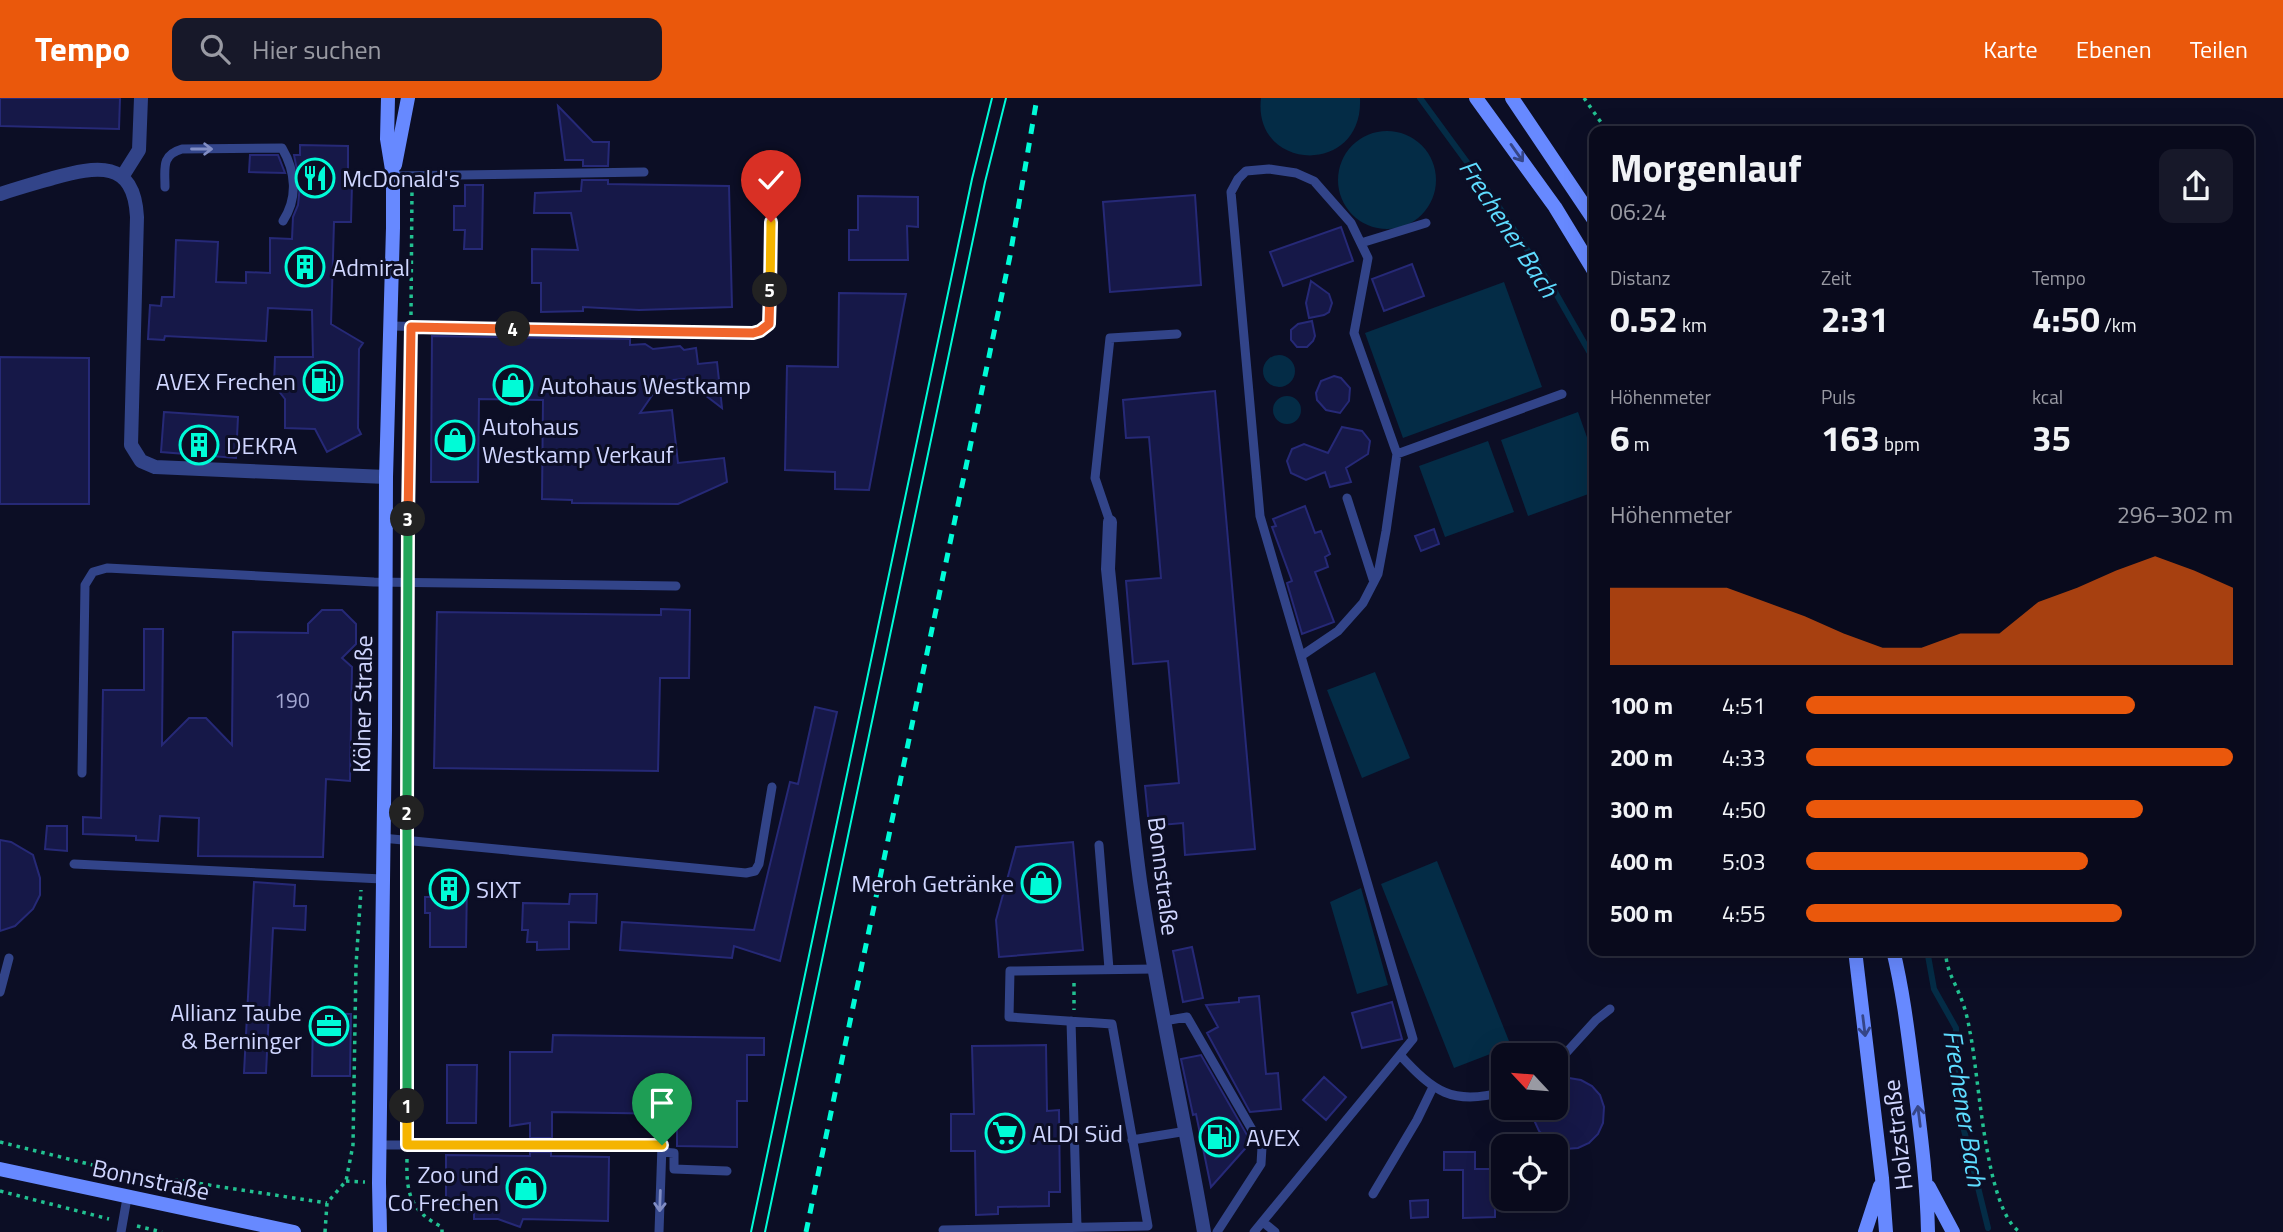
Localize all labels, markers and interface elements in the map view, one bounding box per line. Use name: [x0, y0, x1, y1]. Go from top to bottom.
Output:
search box: [172, 18, 662, 81]
text: Tempo: [35, 24, 130, 74]
icon: search: [196, 30, 234, 68]
text: Hier suchen: [252, 30, 382, 69]
text: Karte: [1983, 31, 2038, 67]
text: Ebenen: [2076, 31, 2152, 67]
text: Teilen: [2190, 31, 2248, 67]
text: Morgenlauf: [1610, 139, 1802, 197]
one-way arrow: [190, 142, 213, 156]
one-way arrow: [1509, 143, 1524, 162]
button: share: [2159, 149, 2233, 223]
pin: [741, 150, 801, 222]
water label: Frechener Bach: [1450, 151, 1569, 306]
restaurant icon: McDonald's: [294, 157, 336, 199]
place label: McDonald's: [342, 160, 460, 196]
icon: check: [752, 161, 790, 199]
text: 06:24: [1610, 194, 1667, 229]
building icon: Admiral: [284, 246, 326, 288]
place label: Admiral: [332, 249, 410, 285]
text: Distanz: [1610, 263, 1670, 292]
text: Zeit: [1821, 263, 1851, 292]
text: Tempo: [2032, 263, 2086, 292]
pin: 5: [752, 272, 788, 308]
text: 5: [764, 275, 775, 304]
text: 0.52: [1610, 292, 1678, 346]
text: 2:31: [1821, 292, 1889, 346]
text: 4:50: [2032, 292, 2100, 346]
text: km: [1678, 310, 1707, 339]
text: /km: [2100, 310, 2137, 339]
pin: 4: [496, 312, 530, 346]
text: 4: [507, 314, 518, 343]
fuel station icon: AVEX Frechen: [302, 360, 344, 402]
place label: AVEX Frechen: [156, 363, 296, 399]
shop icon: Autohaus Westkamp: [492, 364, 534, 406]
place label: Autohaus Westkamp: [540, 367, 751, 403]
text: Höhenmeter: [1610, 382, 1711, 411]
text: Puls: [1821, 382, 1856, 411]
text: kcal: [2032, 382, 2063, 411]
place label: Autohaus Westkamp Verkauf: [482, 408, 674, 472]
text: 6: [1610, 411, 1630, 465]
text: 163: [1821, 411, 1880, 465]
text: 35: [2032, 411, 2071, 465]
shop icon: Autohaus Westkamp Verkauf: [434, 419, 476, 461]
building icon: DEKRA: [178, 424, 220, 466]
place label: DEKRA: [226, 427, 297, 463]
text: m: [1630, 429, 1650, 458]
text: bpm: [1880, 429, 1920, 458]
text: Höhenmeter: [1610, 497, 1732, 532]
text: 296–302 m: [2117, 497, 2233, 532]
pin: 3: [390, 502, 426, 536]
text: 3: [402, 504, 413, 533]
street label: Kölner Straße: [343, 635, 381, 773]
house number: 190: [274, 684, 310, 716]
text: 100 m: [1610, 688, 1673, 723]
text: 4:51: [1722, 688, 1766, 723]
text: 200 m: [1610, 740, 1673, 775]
text: 4:33: [1722, 740, 1766, 775]
text: 300 m: [1610, 792, 1673, 827]
text: 4:50: [1722, 792, 1766, 827]
pin: 2: [390, 796, 424, 830]
text: 2: [401, 798, 412, 827]
street label: Bonnstraße: [1139, 815, 1189, 937]
text: 400 m: [1610, 844, 1673, 879]
text: 5:03: [1722, 844, 1766, 879]
shop icon: Meroh Getränke: [1020, 862, 1062, 904]
place label: Meroh Getränke: [851, 865, 1014, 901]
building icon: SIXT: [428, 868, 470, 910]
place label: SIXT: [476, 871, 521, 907]
text: 500 m: [1610, 896, 1673, 931]
text: 4:55: [1722, 896, 1766, 931]
place label: Allianz Taube & Berninger: [170, 994, 302, 1058]
office icon: Allianz Taube & Berninger: [308, 1005, 350, 1047]
one-way arrow: [1858, 1014, 1871, 1036]
water label: Frechener Bach: [1933, 1027, 1997, 1190]
north arrow: [1491, 1043, 1568, 1120]
map controls: [1491, 1043, 1568, 1211]
pin: [632, 1073, 692, 1145]
street label: Holzstraße: [1872, 1078, 1922, 1192]
icon: arrive: [643, 1084, 681, 1122]
pin: 1: [390, 1088, 424, 1124]
text: 1: [401, 1091, 412, 1120]
one-way arrow: [1912, 1105, 1925, 1128]
supermarket icon: ALDI Süd: [984, 1112, 1026, 1154]
place label: ALDI Süd: [1032, 1115, 1123, 1151]
fuel station icon: AVEX: [1198, 1116, 1240, 1158]
place label: AVEX: [1246, 1119, 1300, 1155]
button: locate: [1491, 1134, 1568, 1211]
street label: Bonnstraße: [89, 1149, 213, 1209]
place label: Zoo und Co Frechen: [388, 1156, 499, 1220]
shop icon: Zoo und Co Frechen: [505, 1167, 547, 1209]
one-way arrow: [653, 1189, 666, 1212]

